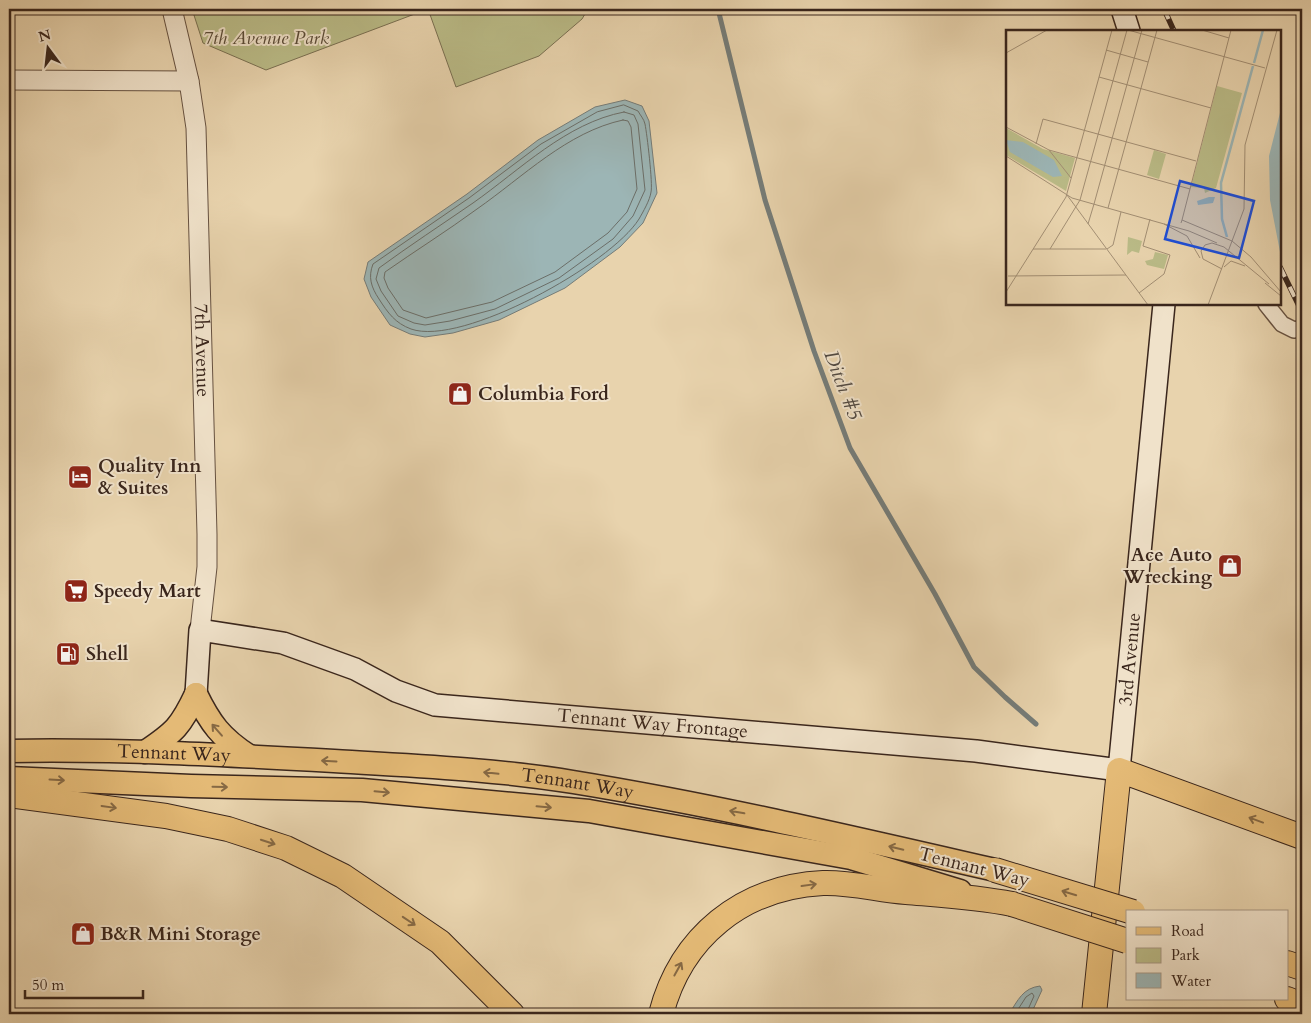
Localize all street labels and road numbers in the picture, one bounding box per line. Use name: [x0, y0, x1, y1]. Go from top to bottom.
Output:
street label: 7th Avenue: [188, 304, 216, 397]
street label: 3rd Avenue: [1112, 612, 1147, 707]
street label: Tennant Way Frontage: [556, 702, 749, 745]
street label: Tennant Way: [117, 738, 231, 769]
street label: Tennant Way: [520, 762, 636, 805]
street label: Tennant Way: [916, 841, 1032, 893]

